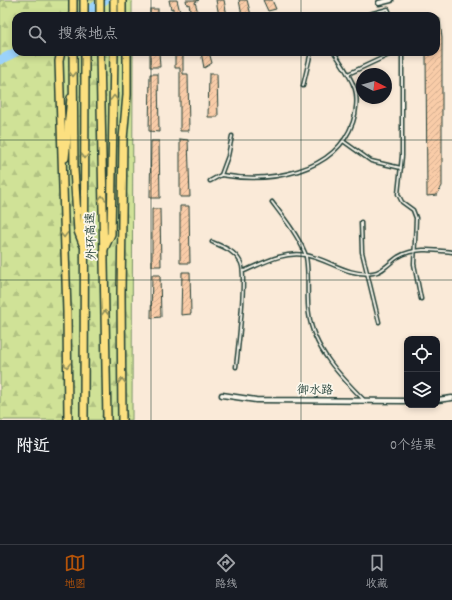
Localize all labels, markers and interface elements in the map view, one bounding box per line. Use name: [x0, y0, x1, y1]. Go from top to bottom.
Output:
search box: [12, 12, 440, 56]
icon: search: [26, 23, 48, 45]
text: 搜索地点: [58, 24, 118, 46]
north arrow: [356, 68, 392, 104]
one-way arrow: [69, 71, 78, 77]
one-way arrow: [110, 95, 118, 101]
one-way arrow: [81, 153, 89, 159]
one-way arrow: [98, 195, 106, 201]
street label: 外环高速: [83, 212, 101, 260]
one-way arrow: [60, 232, 68, 238]
one-way arrow: [101, 310, 109, 316]
map controls: [404, 336, 440, 408]
button: locate: [404, 336, 440, 372]
one-way arrow: [63, 362, 71, 368]
button: layers: [404, 372, 440, 408]
one-way arrow: [118, 378, 126, 384]
street label: 御水路: [297, 382, 333, 400]
text: 附近: [16, 436, 50, 460]
text: 0个结果: [390, 437, 436, 456]
tab: 地图: [64, 552, 86, 593]
tab: 路线: [215, 552, 237, 593]
tab: 收藏: [366, 552, 388, 593]

